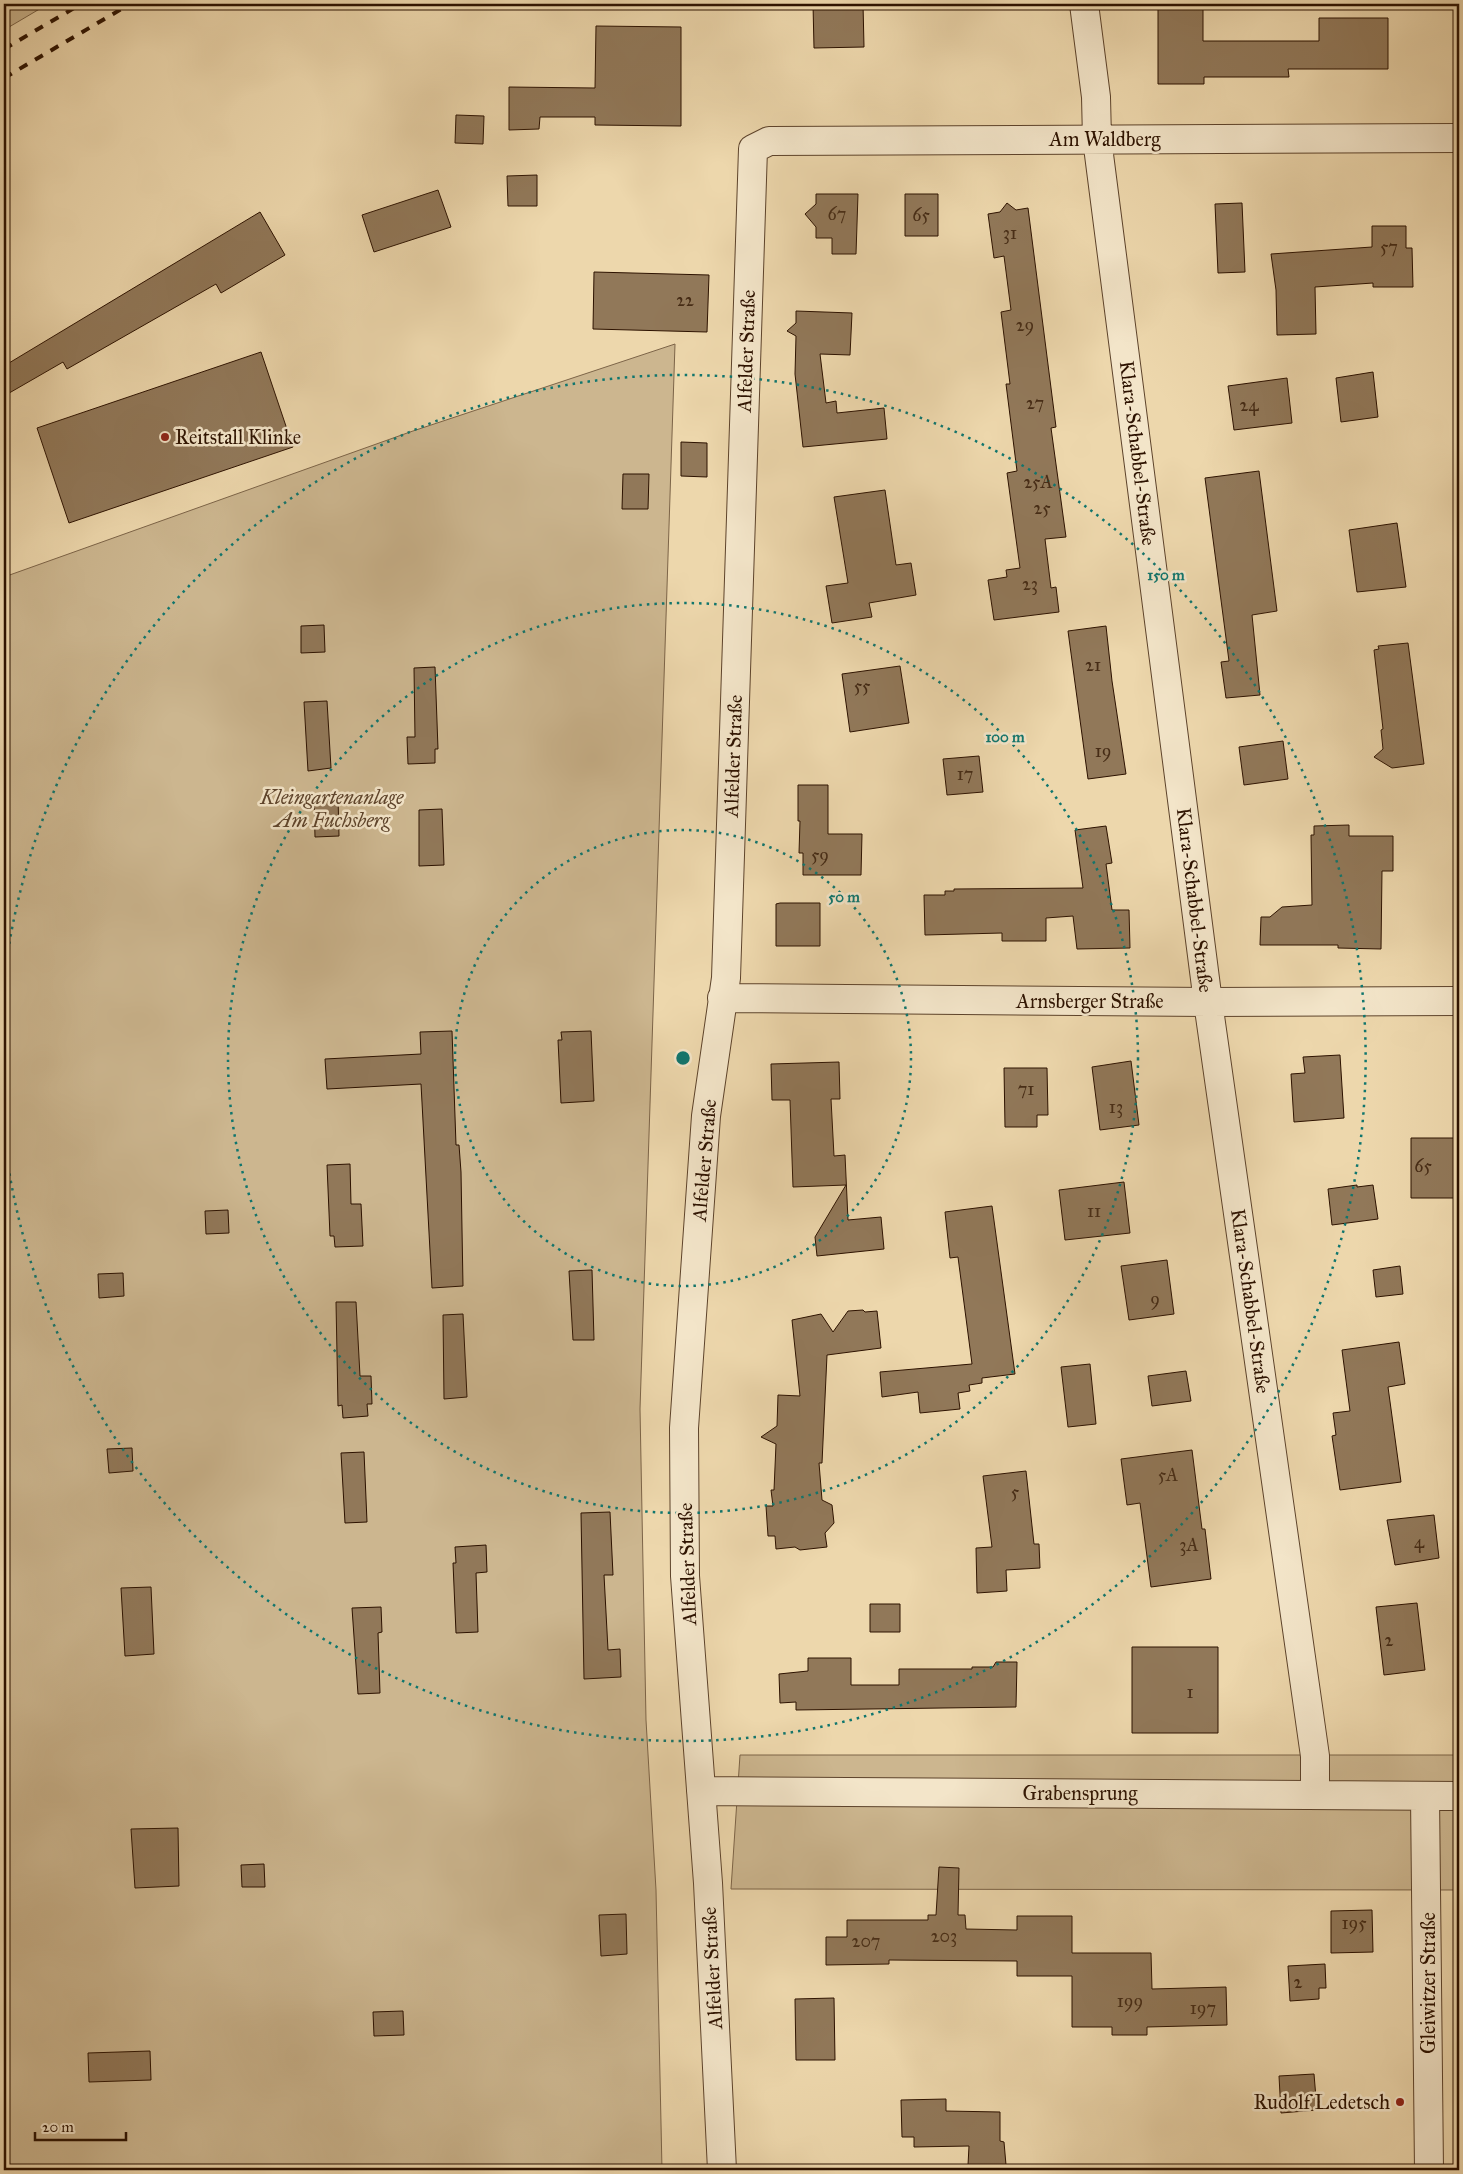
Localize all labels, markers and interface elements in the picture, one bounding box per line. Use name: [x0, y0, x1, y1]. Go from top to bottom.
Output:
street label: Am Waldberg: [1048, 127, 1161, 152]
house number: 67: [828, 203, 846, 225]
house number: 65: [912, 204, 930, 226]
house number: 31: [1003, 222, 1017, 244]
house number: 57: [1380, 236, 1398, 258]
house number: 22: [676, 289, 694, 311]
street label: Alfelder Straße: [732, 289, 760, 414]
house number: 29: [1016, 314, 1034, 336]
street label: Klara-Schabbel-Straße: [1115, 359, 1161, 547]
house number: 27: [1026, 392, 1044, 414]
house number: 24: [1240, 394, 1259, 416]
place label: Reitstall Klinke: [175, 425, 301, 449]
marker: Reitstall Klinke: [159, 431, 171, 443]
house number: 25A: [1023, 471, 1053, 493]
house number: 25: [1033, 497, 1051, 519]
text: 150 m: [1147, 566, 1185, 584]
house number: 23: [1022, 573, 1038, 595]
house number: 21: [1085, 654, 1101, 676]
house number: 55: [854, 675, 871, 697]
street label: Alfelder Straße: [719, 694, 747, 819]
text: 100 m: [985, 728, 1025, 746]
house number: 19: [1095, 740, 1111, 762]
house number: 17: [957, 763, 973, 785]
park label: Kleingartenanlage Am Fuchsberg: [259, 785, 404, 832]
street label: Klara-Schabbel-Straße: [1172, 806, 1218, 994]
house number: 59: [811, 844, 829, 866]
text: 50 m: [828, 888, 860, 906]
street label: Arnsberger Straße: [1015, 989, 1164, 1014]
centre of rings: [674, 1049, 692, 1067]
house number: 71: [1018, 1078, 1034, 1100]
house number: 13: [1109, 1096, 1123, 1118]
street label: Alfelder Straße: [687, 1098, 721, 1223]
house number: 65: [1414, 1155, 1432, 1177]
house number: 11: [1087, 1200, 1101, 1222]
street label: Klara-Schabbel-Straße: [1226, 1207, 1276, 1395]
house number: 9: [1150, 1288, 1160, 1310]
house number: 5A: [1158, 1464, 1178, 1486]
house number: 5: [1011, 1481, 1020, 1503]
street label: Alfelder Straße: [673, 1502, 701, 1627]
house number: 4: [1414, 1531, 1425, 1553]
house number: 3A: [1179, 1534, 1199, 1556]
house number: 2: [1385, 1629, 1394, 1651]
house number: 1: [1186, 1681, 1194, 1703]
street label: Grabensprung: [1022, 1781, 1138, 1806]
street label: Alfelder Straße: [697, 1906, 727, 2031]
house number: 195: [1341, 1912, 1367, 1934]
street label: Gleiwitzer Straße: [1416, 1912, 1440, 2054]
house number: 203: [931, 1925, 957, 1947]
house number: 207: [852, 1930, 880, 1952]
house number: 2: [1294, 1971, 1303, 1993]
house number: 199: [1117, 1990, 1143, 2012]
house number: 197: [1190, 1997, 1216, 2019]
place label: Rudolf Ledetsch: [1253, 2090, 1390, 2114]
marker: Rudolf Ledetsch: [1394, 2096, 1406, 2108]
scale bar: [35, 2109, 126, 2141]
text: 20 m: [42, 2118, 74, 2136]

